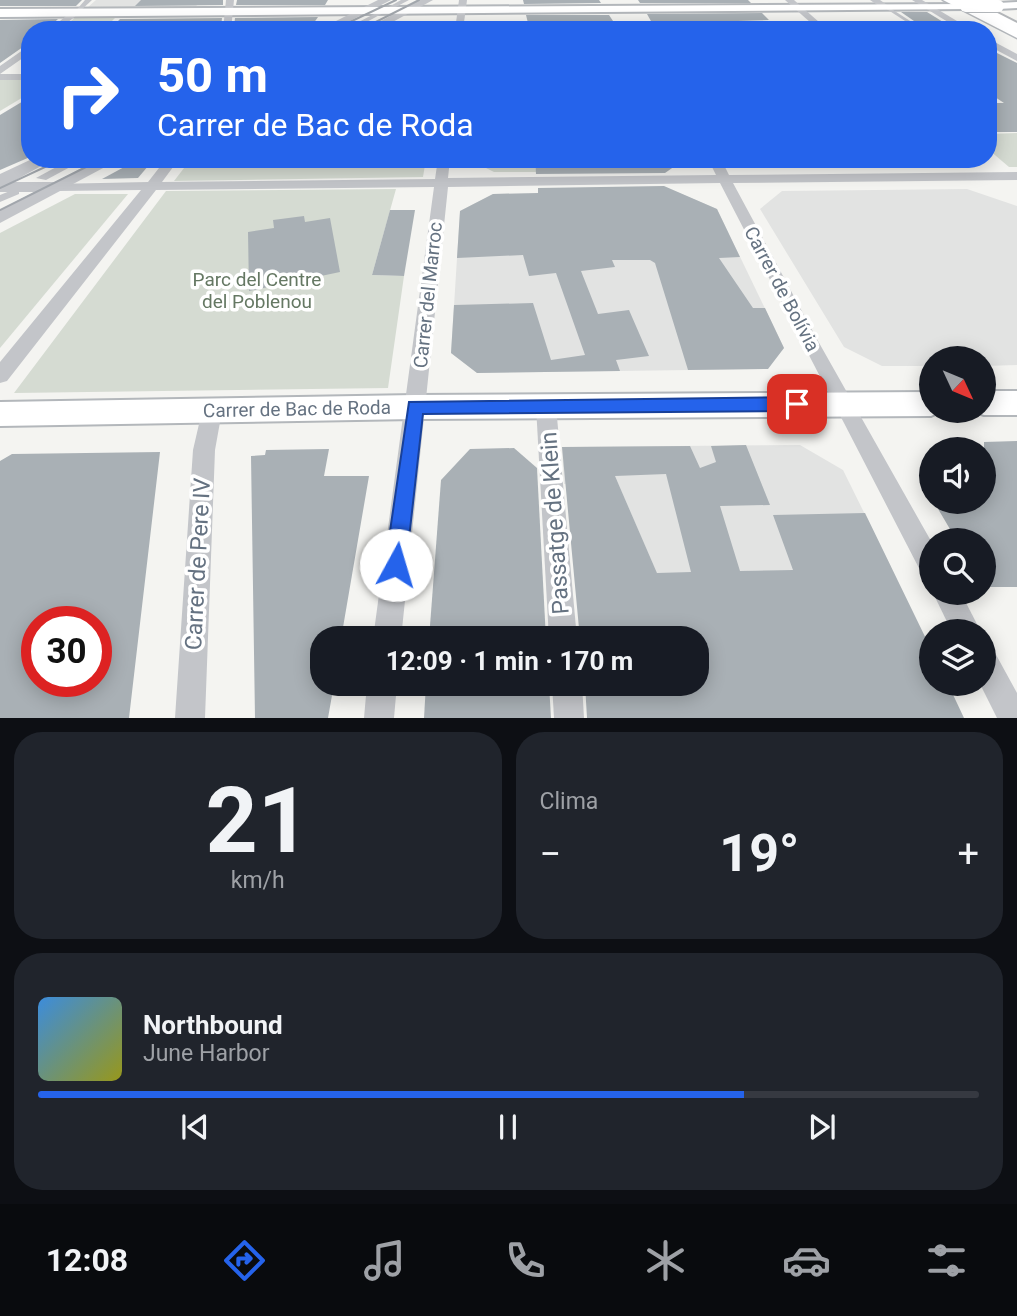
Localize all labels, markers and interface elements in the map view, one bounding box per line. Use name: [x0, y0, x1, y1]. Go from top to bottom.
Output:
text: 50 m: [157, 47, 268, 104]
icon: right: [42, 49, 133, 140]
text: Carrer de Bac de Roda: [157, 106, 474, 144]
street label: Carrer del Marroc: [409, 221, 447, 369]
street label: Carrer de Bolívia: [739, 223, 825, 355]
park label: Parc del Centre del Poblenou: [193, 268, 321, 313]
north arrow: [919, 346, 996, 424]
map controls: [919, 346, 996, 696]
pin: [767, 374, 827, 434]
icon: arrive: [778, 385, 816, 423]
street label: Carrer de Bac de Roda: [203, 396, 391, 422]
street label: Passatge de Klein: [535, 431, 575, 615]
button: sound: [919, 437, 996, 514]
street label: Carrer de Pere IV: [180, 477, 216, 651]
position arrow: [359, 528, 433, 602]
button: search: [919, 528, 996, 605]
speed limit sign: 30: [21, 606, 112, 697]
button: layers: [919, 619, 996, 696]
text: 12:09 · 1 min · 170 m: [386, 646, 633, 676]
text: 21: [206, 768, 310, 874]
text: Clima: [540, 788, 598, 815]
text: 19°: [719, 823, 799, 884]
text: −: [540, 832, 561, 876]
text: +: [957, 832, 979, 876]
text: km/h: [231, 867, 285, 894]
text: Northbound: [143, 1010, 283, 1040]
text: June Harbor: [143, 1040, 270, 1067]
icon: previous: [176, 1108, 214, 1146]
icon: pause: [489, 1108, 527, 1146]
icon: next: [803, 1108, 841, 1146]
icon: directions: [220, 1236, 269, 1285]
icon: music: [360, 1236, 409, 1285]
icon: phone: [501, 1236, 550, 1285]
icon: climate: [641, 1236, 690, 1285]
icon: car: [782, 1236, 831, 1285]
icon: filters: [922, 1236, 971, 1285]
text: 12:08: [46, 1241, 128, 1279]

